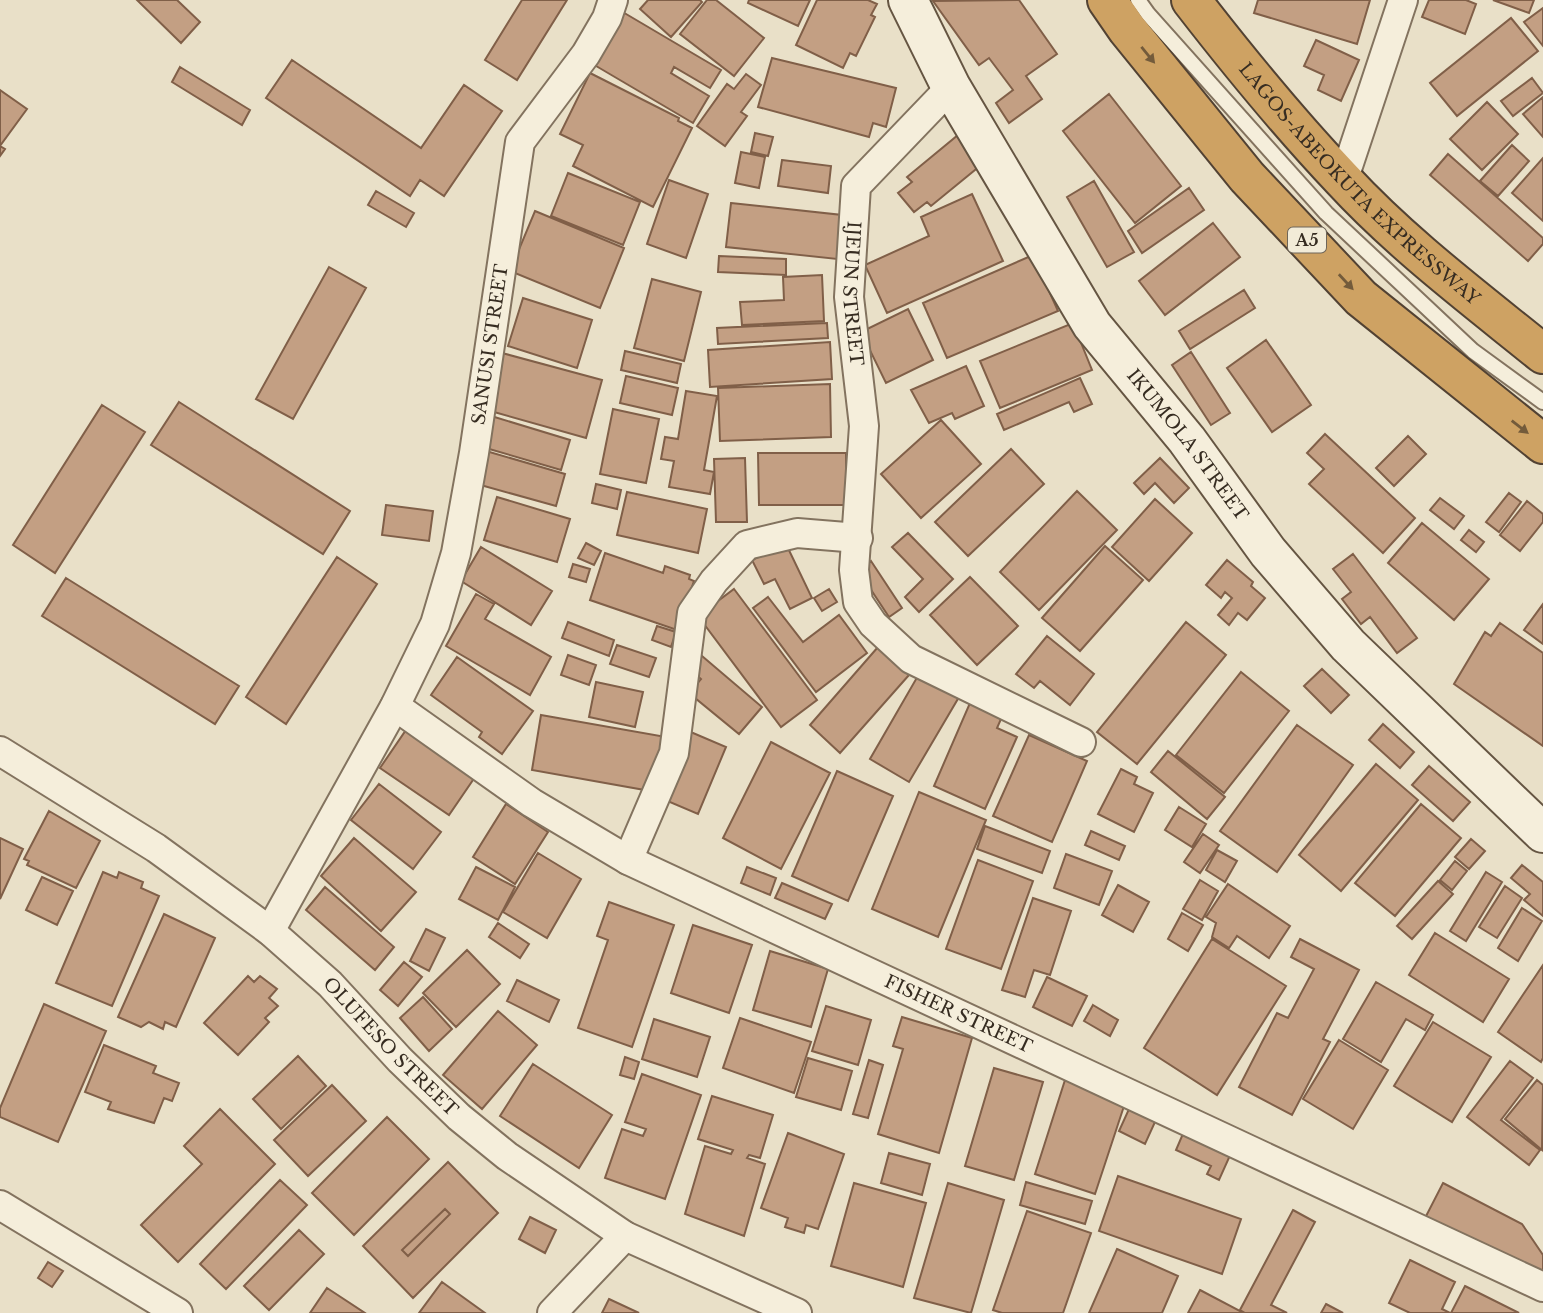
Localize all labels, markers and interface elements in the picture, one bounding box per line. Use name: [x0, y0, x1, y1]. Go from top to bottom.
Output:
one-way arrow: [1140, 46, 1155, 63]
street label: LAGOS-ABEOKUTA EXPRESSWAY: [1234, 58, 1485, 310]
street label: IJEUN STREET: [838, 220, 868, 368]
road number: A5: [1288, 228, 1326, 252]
street label: SANUSI STREET: [467, 262, 513, 426]
one-way arrow: [1337, 273, 1354, 290]
street label: IKUMOLA STREET: [1122, 365, 1253, 525]
one-way arrow: [1511, 420, 1529, 434]
street label: FISHER STREET: [881, 970, 1036, 1058]
street label: OLUFESO STREET: [318, 973, 463, 1121]

